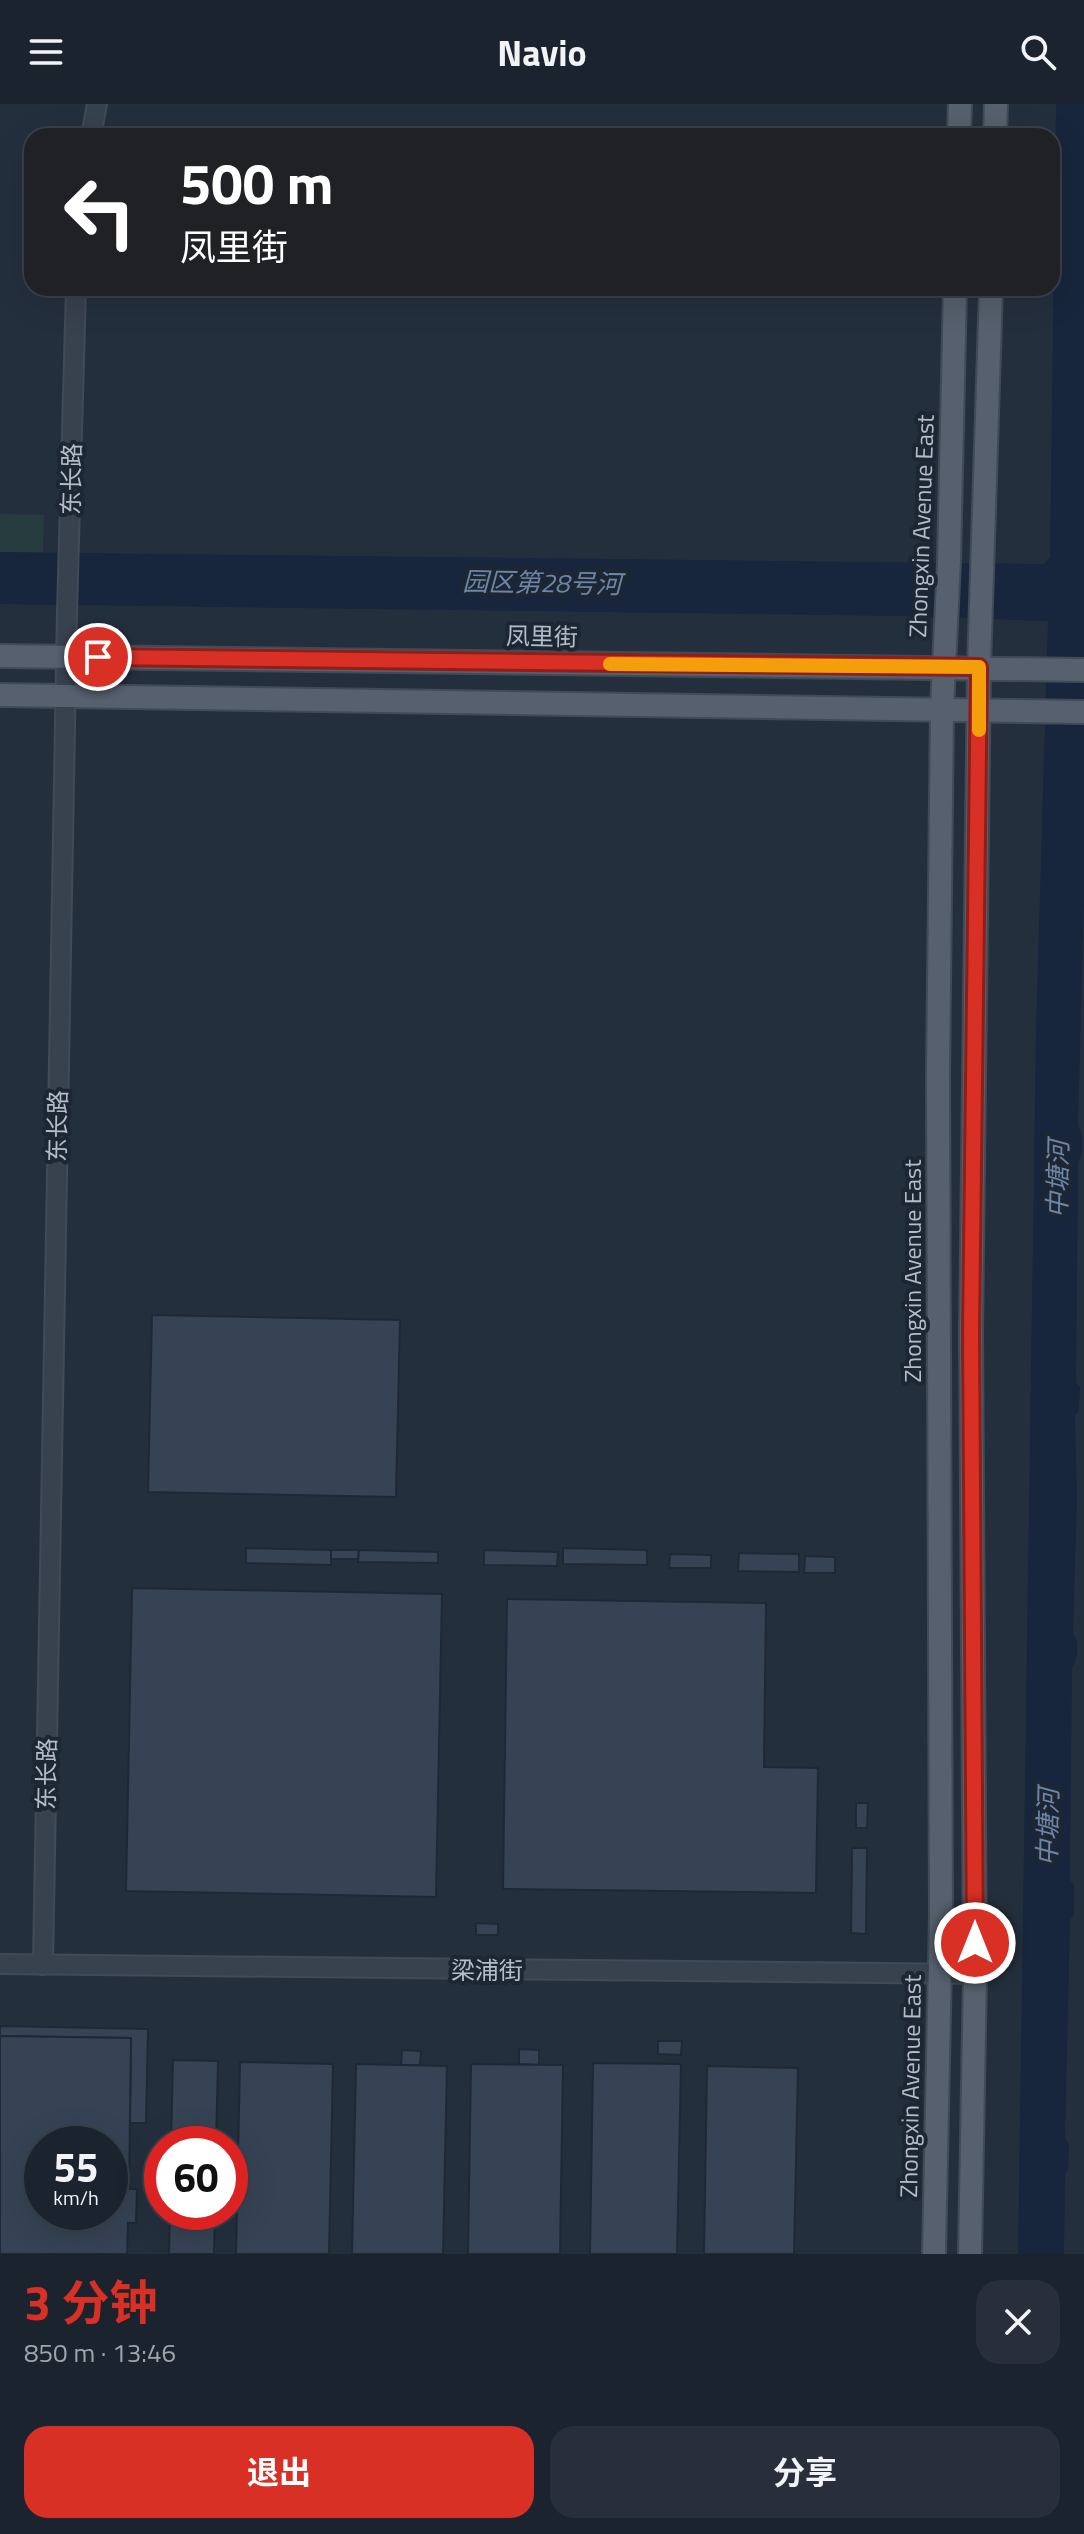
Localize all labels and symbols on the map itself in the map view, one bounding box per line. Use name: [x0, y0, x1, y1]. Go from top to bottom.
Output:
street label: Zhongxin Avenue East: [899, 413, 943, 638]
street label: 东长路: [52, 443, 90, 515]
water label: 园区第28号河: [462, 562, 627, 603]
street label: 凤里街: [506, 617, 578, 655]
pin: [64, 623, 132, 691]
street label: 东长路: [38, 1090, 76, 1162]
water label: 中塘河: [1037, 1135, 1078, 1218]
street label: Zhongxin Avenue East: [894, 1159, 930, 1383]
street label: 东长路: [27, 1738, 65, 1810]
water label: 中塘河: [1027, 1783, 1068, 1866]
position arrow: [933, 1901, 1017, 1985]
street label: 梁浦街: [451, 1952, 523, 1988]
street label: Zhongxin Avenue East: [890, 1974, 930, 2198]
speed limit sign: 60: [144, 2126, 248, 2230]

